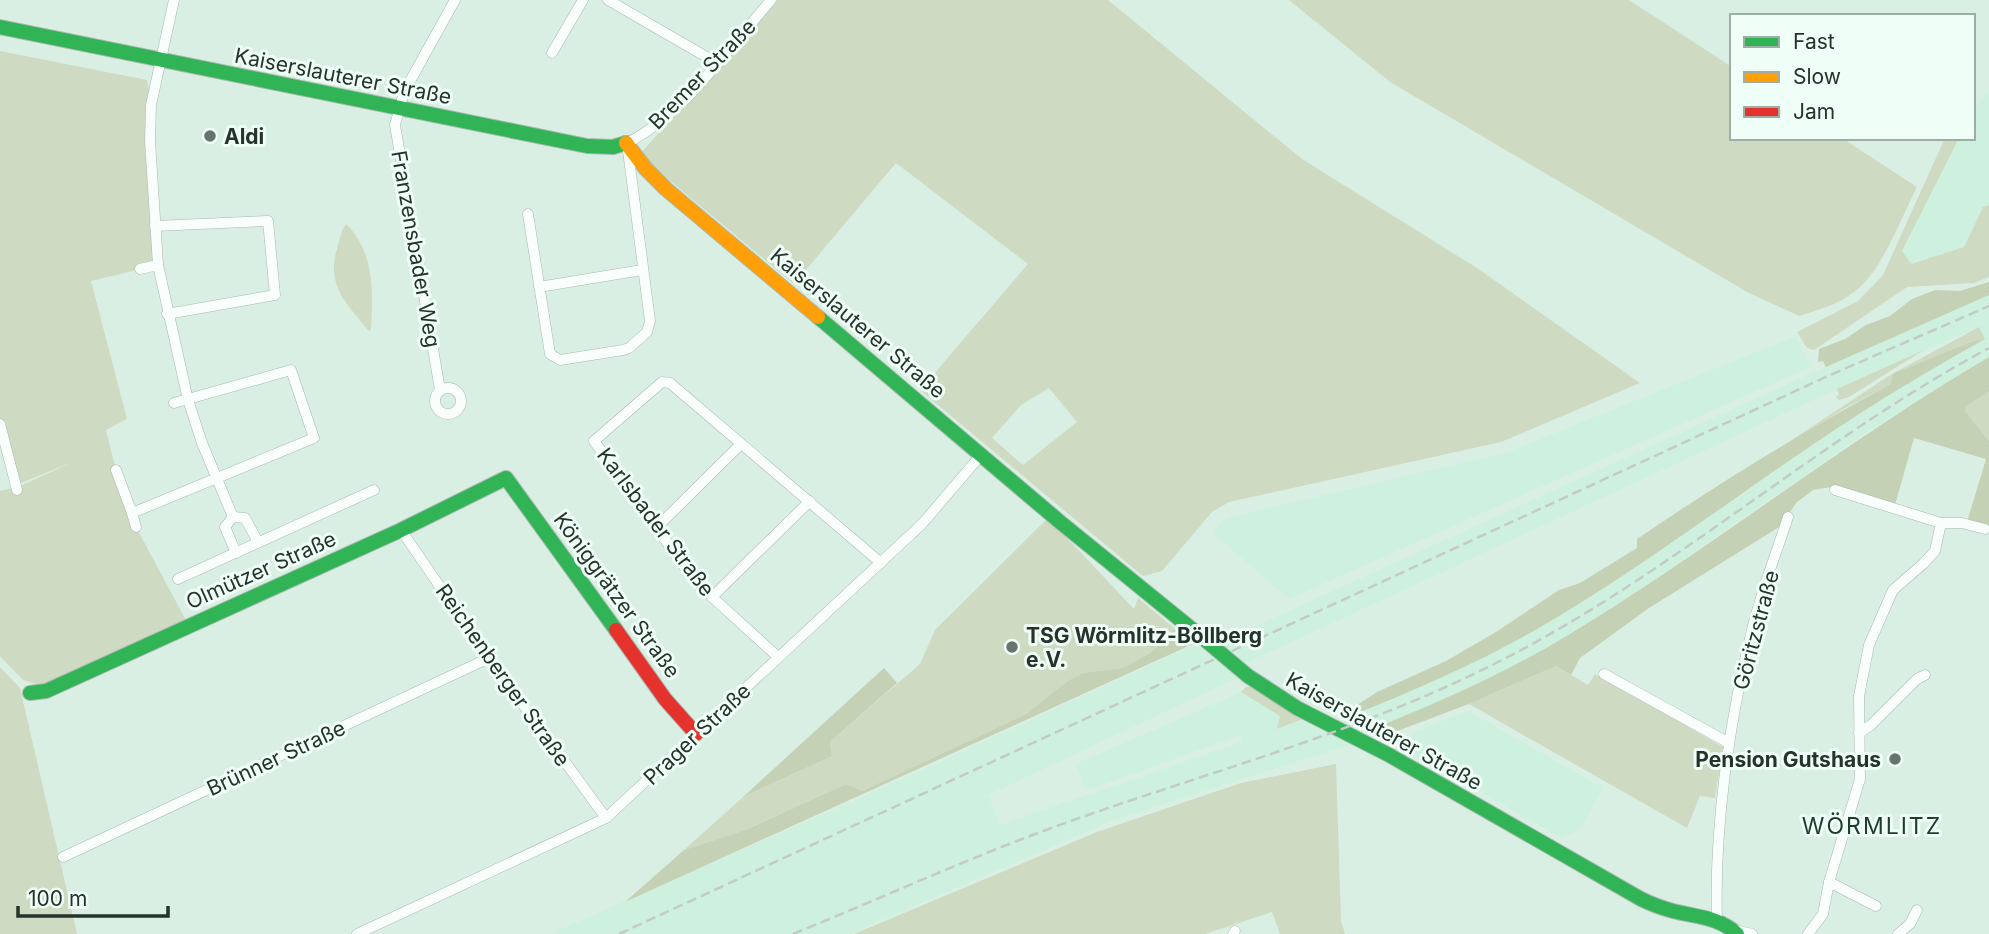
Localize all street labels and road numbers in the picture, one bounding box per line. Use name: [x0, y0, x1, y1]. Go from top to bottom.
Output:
street label: Bremer Straße: [643, 14, 761, 134]
street label: Kaiserslauterer Straße: [232, 43, 454, 109]
street label: Franzensbader Weg: [386, 149, 446, 349]
street label: Kaiserslauterer Straße: [766, 243, 950, 403]
street label: Karlsbader Straße: [592, 443, 720, 601]
street label: Königgrätzer Straße: [549, 507, 685, 683]
street label: Olmützer Straße: [182, 526, 340, 614]
street label: Göritzstraße: [1728, 567, 1784, 693]
street label: Reichenberger Straße: [431, 579, 575, 771]
street label: Kaiserslauterer Straße: [1282, 667, 1486, 795]
street label: Prager Straße: [638, 678, 756, 790]
street label: Brünner Straße: [203, 715, 349, 801]

